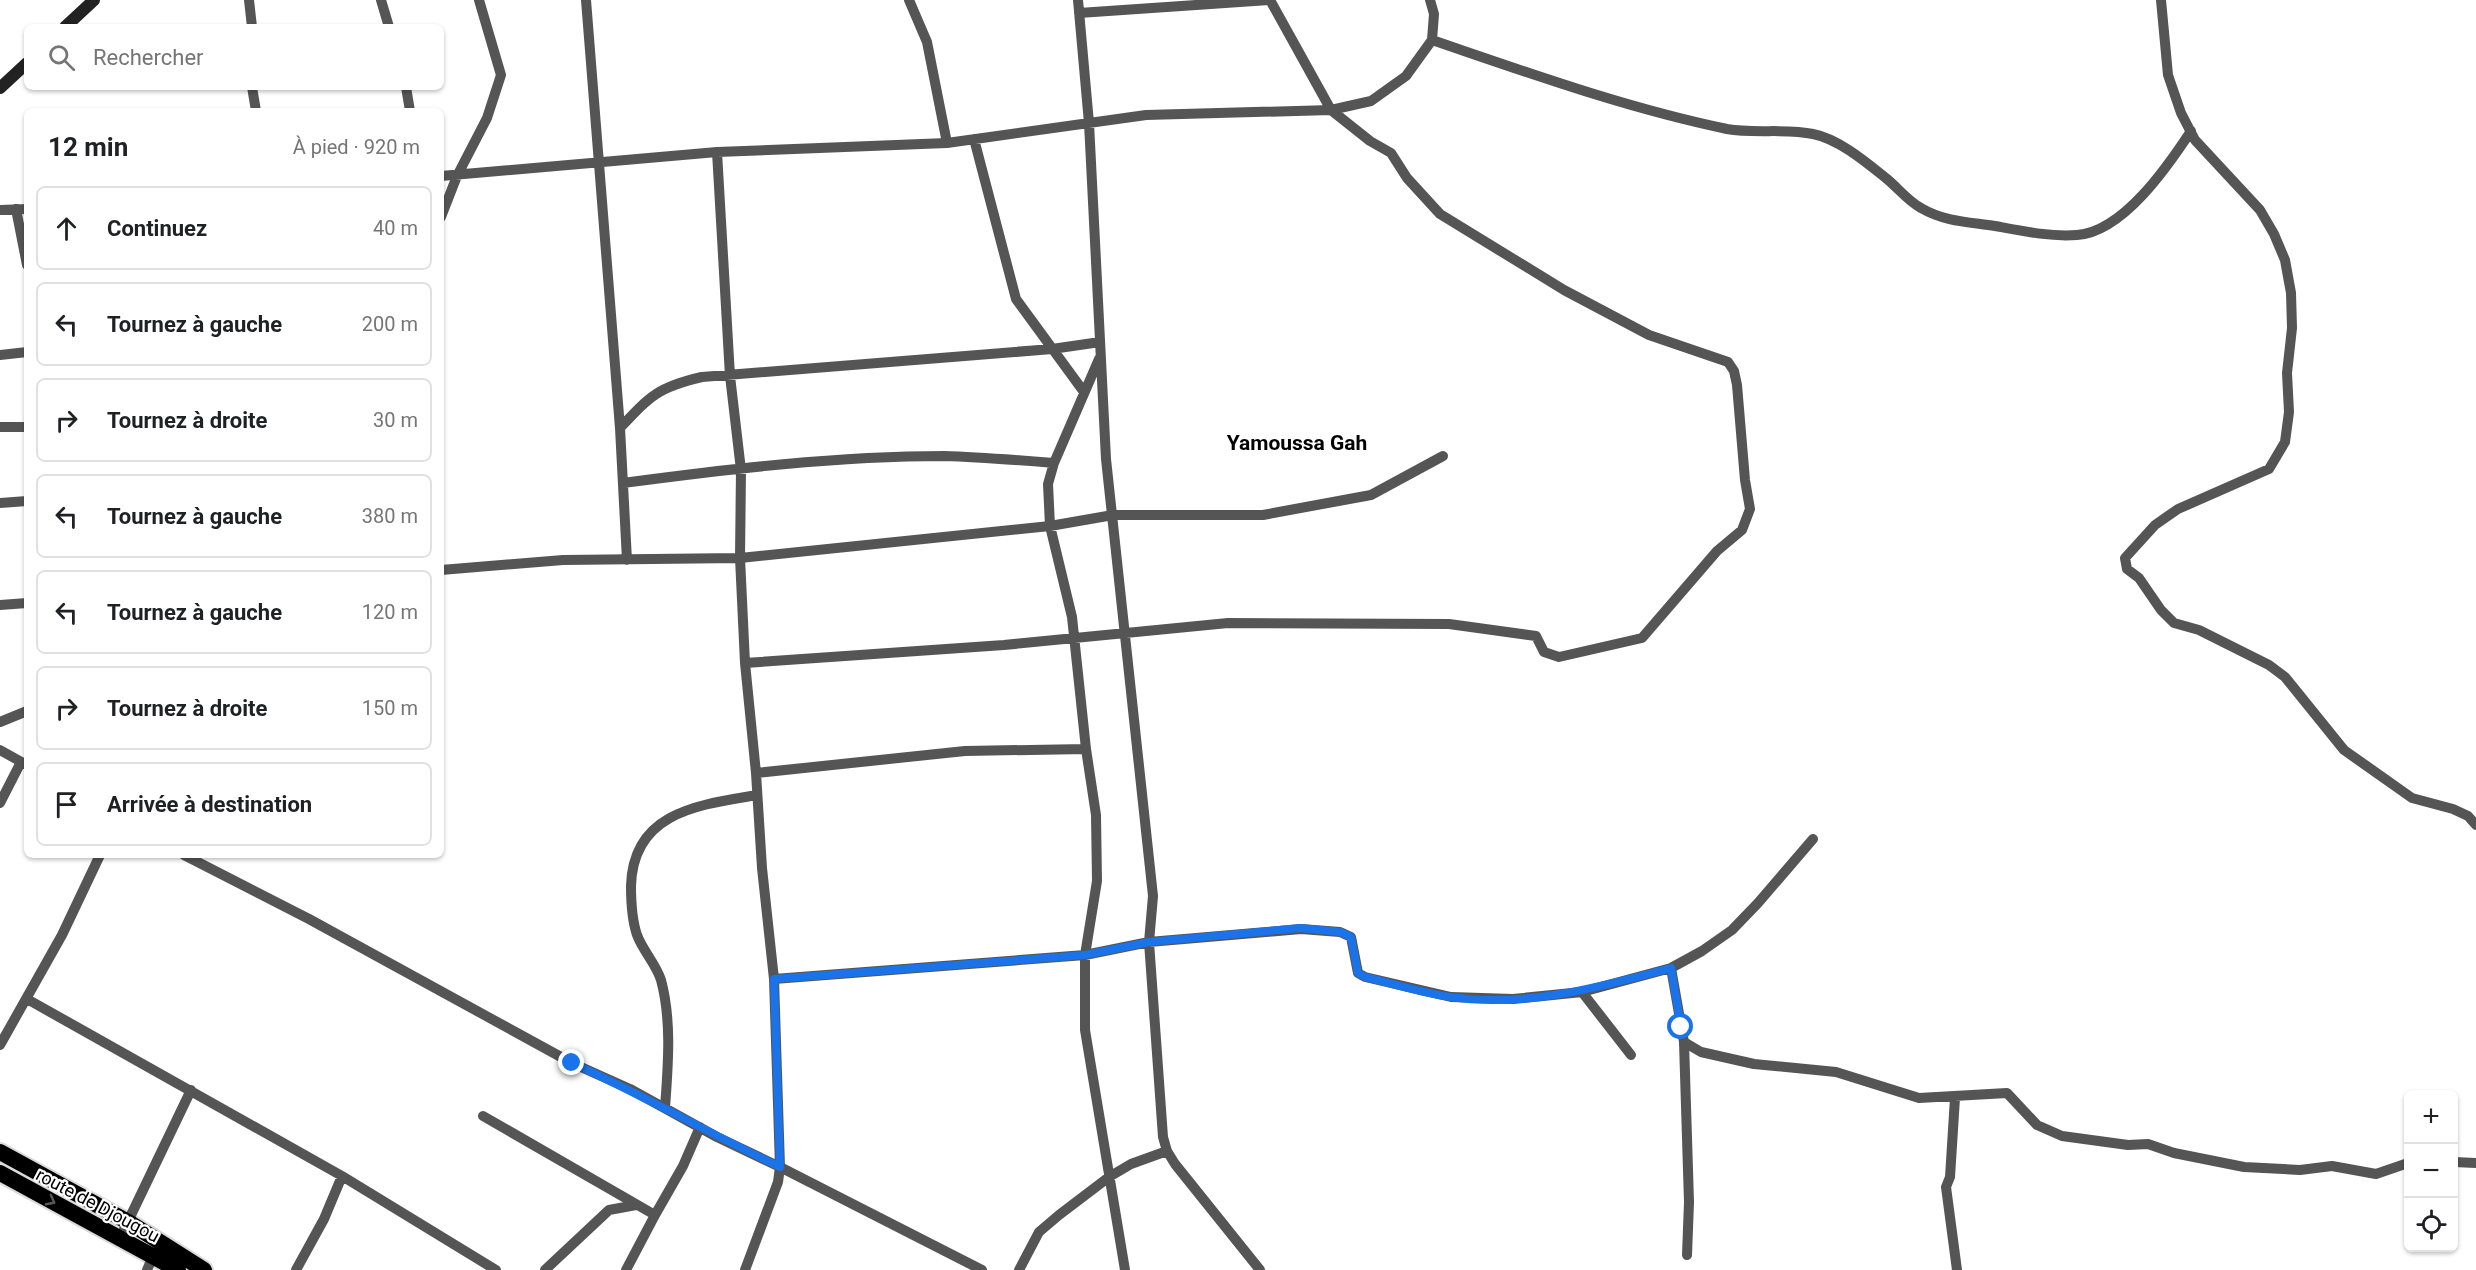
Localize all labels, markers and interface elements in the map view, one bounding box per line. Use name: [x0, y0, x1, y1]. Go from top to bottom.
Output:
search box: [24, 24, 444, 90]
icon: search: [45, 41, 78, 74]
text: Rechercher: [93, 45, 204, 70]
text: 12 min: [48, 132, 128, 162]
text: À pied · 920 m: [293, 135, 420, 159]
icon: ahead: [50, 212, 83, 245]
text: Continuez: [107, 216, 207, 241]
text: 40 m: [373, 216, 418, 240]
icon: left: [50, 308, 83, 341]
text: Tournez à gauche: [107, 312, 282, 337]
text: 200 m: [362, 312, 418, 336]
icon: right: [50, 404, 83, 437]
text: Tournez à droite: [107, 408, 267, 433]
text: 30 m: [373, 408, 418, 432]
district label: Yamoussa Gah: [1227, 431, 1367, 455]
icon: left: [50, 500, 83, 533]
text: Tournez à gauche: [107, 504, 282, 529]
text: 380 m: [362, 504, 418, 528]
icon: left: [50, 596, 83, 629]
text: Tournez à gauche: [107, 600, 282, 625]
text: 120 m: [362, 600, 418, 624]
icon: right: [50, 692, 83, 725]
text: Tournez à droite: [107, 696, 267, 721]
text: 150 m: [362, 696, 418, 720]
icon: arrive: [50, 788, 83, 821]
text: Arrivée à destination: [107, 792, 312, 817]
route start: [1667, 1013, 1693, 1039]
route end: [558, 1049, 584, 1075]
map controls: [2404, 1090, 2458, 1252]
button: +: [2404, 1090, 2458, 1144]
button: −: [2404, 1144, 2458, 1198]
street label: route de Djougou: [33, 1164, 163, 1246]
one-way arrow: [45, 1194, 56, 1205]
button: locate: [2404, 1198, 2458, 1252]

